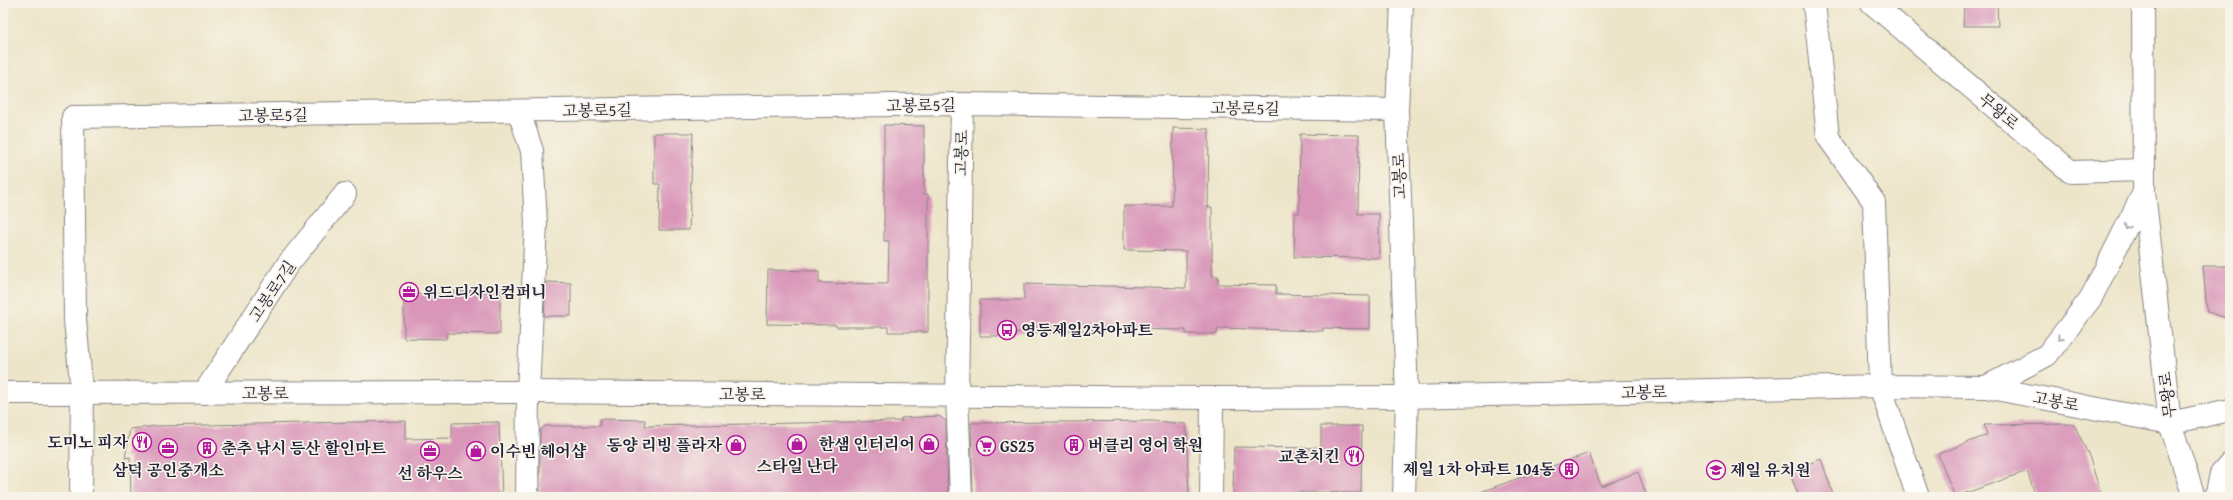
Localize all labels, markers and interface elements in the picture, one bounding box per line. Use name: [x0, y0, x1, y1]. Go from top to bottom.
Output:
street label: 무왕로: [1974, 87, 2025, 135]
street label: 고봉로5길: [886, 92, 956, 118]
street label: 고봉로5길: [1210, 95, 1280, 121]
street label: 고봉로5길: [562, 97, 632, 123]
street label: 고봉로5길: [238, 102, 308, 128]
street label: 고봉로: [949, 129, 973, 176]
street label: 고봉로: [1386, 152, 1412, 200]
one-way arrow: [2124, 222, 2132, 230]
street label: 고봉로7길: [243, 255, 301, 327]
place label: 위드디자인컴퍼니: [423, 280, 547, 304]
office icon: 위드디자인컴퍼니: [398, 281, 420, 303]
place label: 영등제일2차아파트: [1021, 318, 1153, 342]
bus stop icon: 영등제일2차아파트: [996, 319, 1018, 341]
one-way arrow: [2058, 333, 2065, 340]
street label: 무왕로: [2152, 370, 2182, 419]
street label: 고봉로: [1621, 380, 1668, 404]
street label: 고봉로: [242, 381, 289, 405]
street label: 고봉로: [719, 382, 766, 406]
street label: 고봉로: [2031, 385, 2082, 417]
place label: 도미노 피자: [47, 430, 129, 454]
restaurant icon: 도미노 피자: [131, 431, 153, 453]
place label: 한샘 인터리어: [819, 432, 915, 456]
place label: 동양 리빙 플라자: [607, 433, 723, 457]
shop icon: 스타일 난다: [786, 433, 808, 455]
shop icon: 한샘 인터리어: [918, 433, 940, 455]
place label: 버클리 영어 학원: [1088, 433, 1203, 457]
shop icon: 동양 리빙 플라자: [725, 434, 747, 456]
place label: GS25: [1000, 434, 1035, 458]
building icon: 버클리 영어 학원: [1063, 434, 1085, 456]
supermarket icon: GS25: [975, 435, 997, 457]
place label: 춘추 낚시 등산 할인마트: [221, 436, 387, 460]
office icon: 삼덕 공인중개소: [157, 437, 179, 459]
building icon: 춘추 낚시 등산 할인마트: [196, 437, 218, 459]
place label: 이수빈 헤어샵: [490, 439, 587, 463]
office icon: 선 하우스: [419, 440, 441, 462]
shop icon: 이수빈 헤어샵: [465, 440, 487, 462]
place label: 교촌치킨: [1278, 444, 1340, 468]
restaurant icon: 교촌치킨: [1343, 445, 1365, 467]
place label: 스타일 난다: [757, 454, 838, 478]
place label: 제일 1차 아파트 104동: [1403, 457, 1556, 481]
place label: 삼덕 공인중개소: [112, 458, 224, 482]
building icon: 제일 1차 아파트 104동: [1558, 458, 1580, 480]
place label: 제일 유치원: [1730, 458, 1811, 482]
school or university icon: 제일 유치원: [1705, 459, 1727, 481]
place label: 선 하우스: [397, 461, 463, 485]

